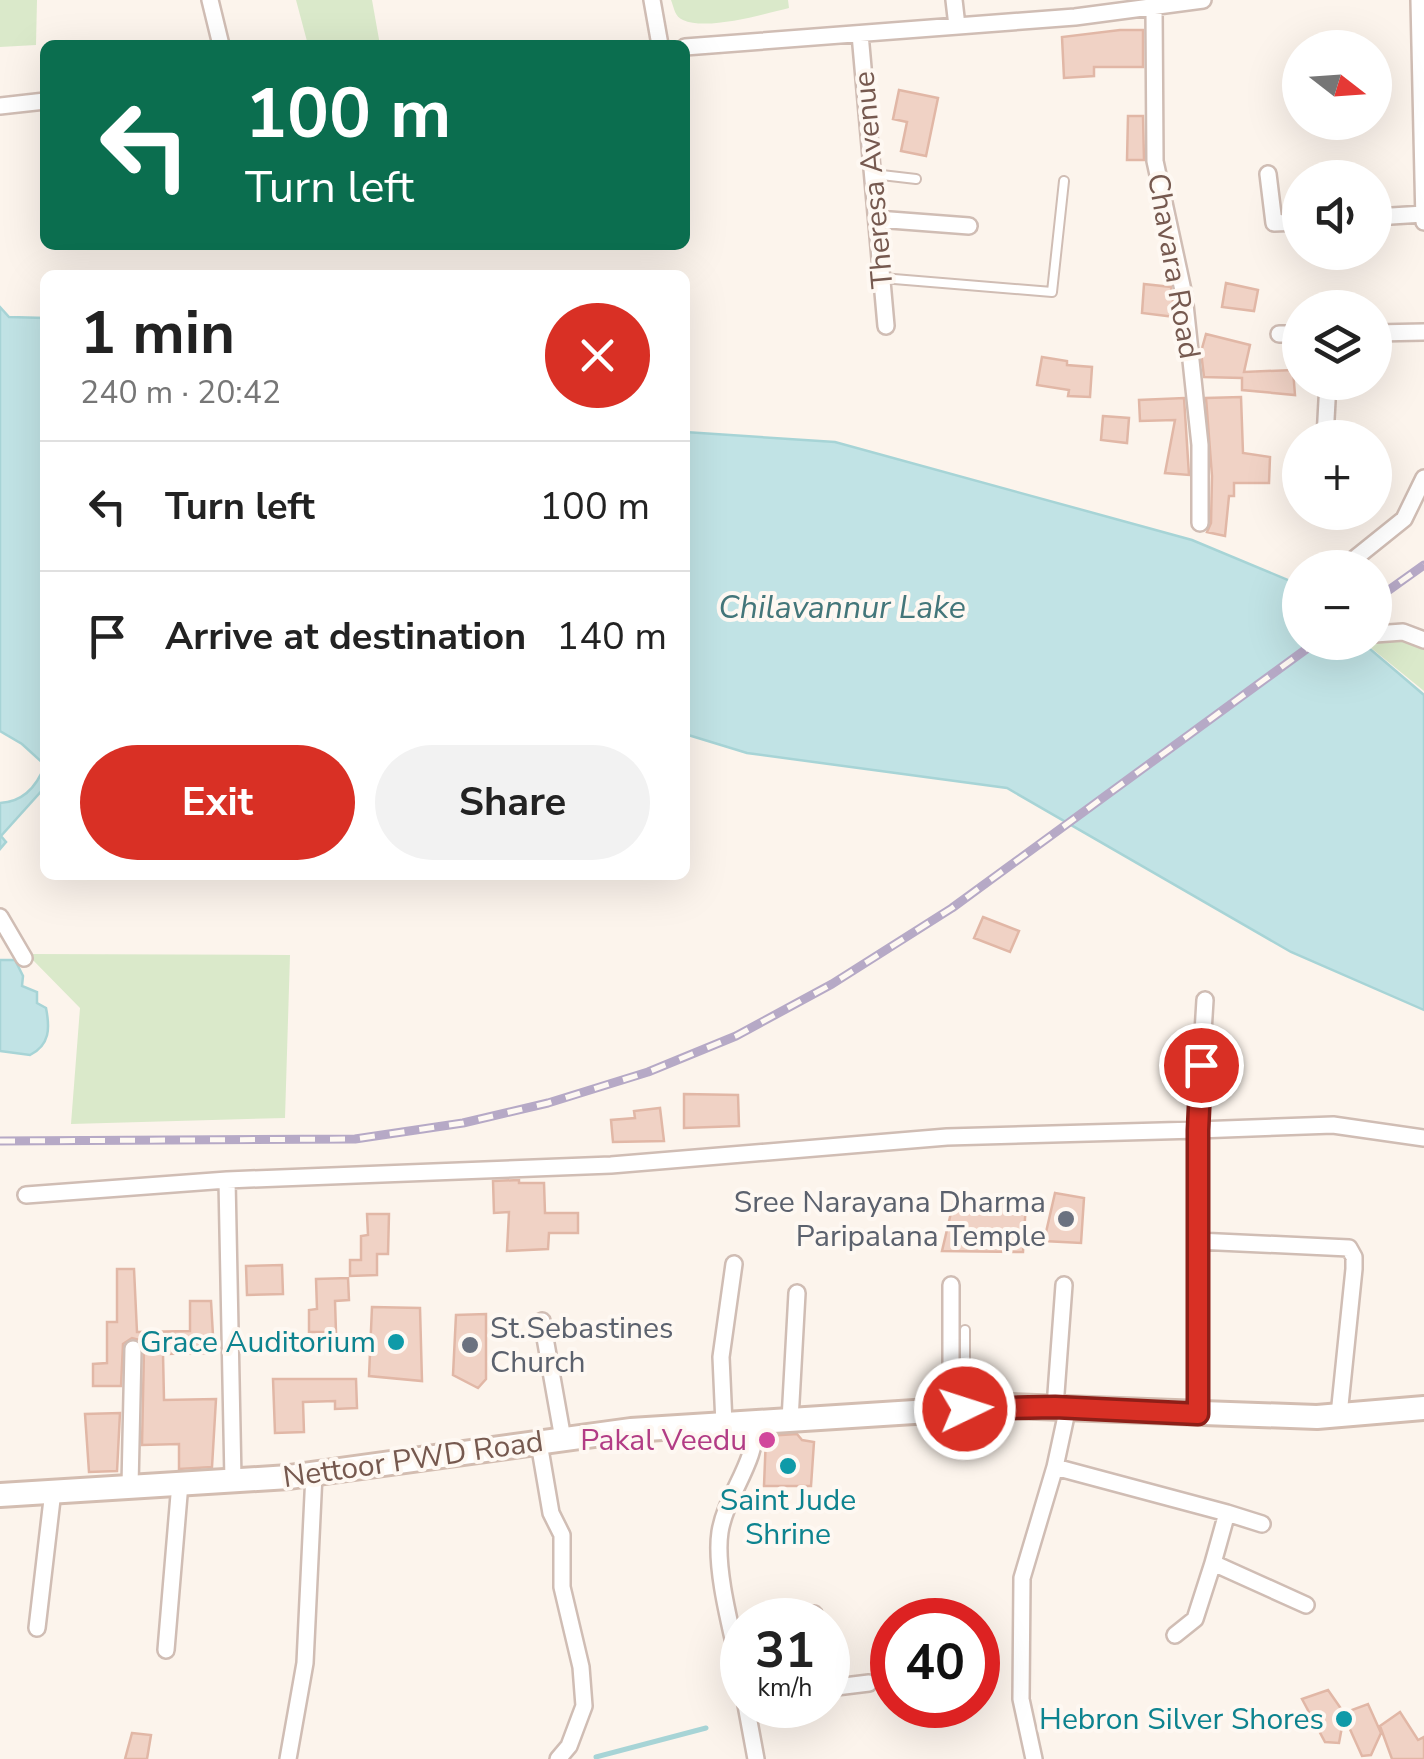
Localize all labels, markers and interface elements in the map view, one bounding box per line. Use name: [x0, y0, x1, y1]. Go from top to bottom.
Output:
north arrow: [1282, 30, 1392, 140]
map controls: [1282, 30, 1392, 660]
text: 100 m: [245, 66, 451, 162]
street label: Theresa Avenue: [844, 70, 903, 290]
icon: left: [80, 80, 210, 210]
text: Turn left: [245, 157, 414, 218]
button: sound: [1282, 160, 1392, 270]
street label: Chavara Road: [1137, 170, 1210, 362]
button: layers: [1282, 290, 1392, 400]
text: 1 min: [80, 292, 235, 374]
button: close: [545, 303, 650, 408]
text: 240 m · 20:42: [80, 371, 281, 414]
button: +: [1282, 420, 1392, 530]
icon: left: [80, 479, 135, 534]
text: Turn left: [165, 481, 315, 532]
text: 100 m: [539, 481, 650, 532]
button: −: [1282, 550, 1392, 660]
water label: Chilavannur Lake: [718, 586, 966, 629]
icon: arrive: [80, 609, 135, 664]
text: Arrive at destination: [165, 611, 526, 662]
text: 140 m: [556, 611, 667, 662]
button: Exit: [80, 745, 355, 860]
button: Share: [375, 745, 650, 860]
pin: [1159, 1023, 1244, 1108]
icon: arrive: [1174, 1038, 1229, 1093]
place label: Sree Narayana Dharma Paripalana Temple: [734, 1182, 1046, 1257]
marker: Sree Narayana Dharma Paripalana Temple: [1055, 1208, 1077, 1230]
place label: St.Sebastines Church: [490, 1308, 673, 1383]
place label: Grace Auditorium: [140, 1322, 376, 1363]
marker: Grace Auditorium: [385, 1331, 407, 1353]
marker: St.Sebastines Church: [459, 1334, 481, 1356]
position arrow: [913, 1357, 1017, 1461]
place label: Pakal Veedu: [580, 1420, 747, 1461]
street label: Nettoor PWD Road: [280, 1421, 546, 1498]
marker: Pakal Veedu: [756, 1429, 778, 1451]
marker: Saint Jude Shrine: [777, 1455, 799, 1477]
place label: Saint Jude Shrine: [720, 1480, 856, 1555]
speed limit sign: 40: [870, 1598, 1000, 1728]
text: 31: [755, 1616, 815, 1685]
text: km/h: [757, 1671, 813, 1705]
place label: Hebron Silver Shores: [1039, 1699, 1324, 1740]
marker: Hebron Silver Shores: [1333, 1708, 1355, 1730]

